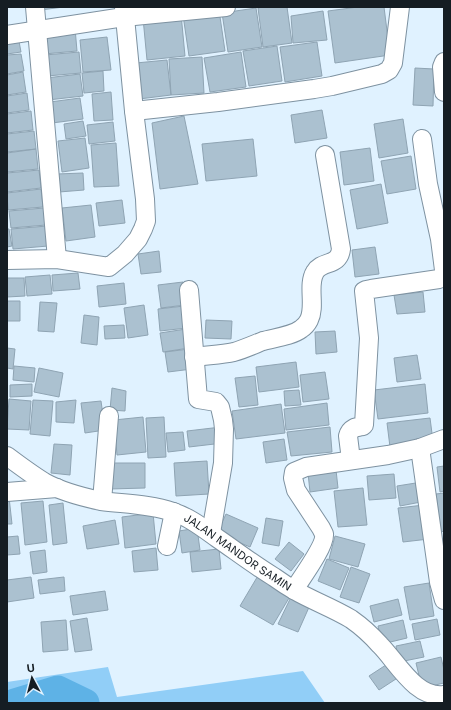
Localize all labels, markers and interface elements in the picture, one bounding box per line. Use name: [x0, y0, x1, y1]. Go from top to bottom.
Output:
street label: JALAN MANDOR SAMIN: [182, 511, 294, 594]
north arrow: [12, 658, 52, 698]
text: U: [26, 661, 36, 676]

